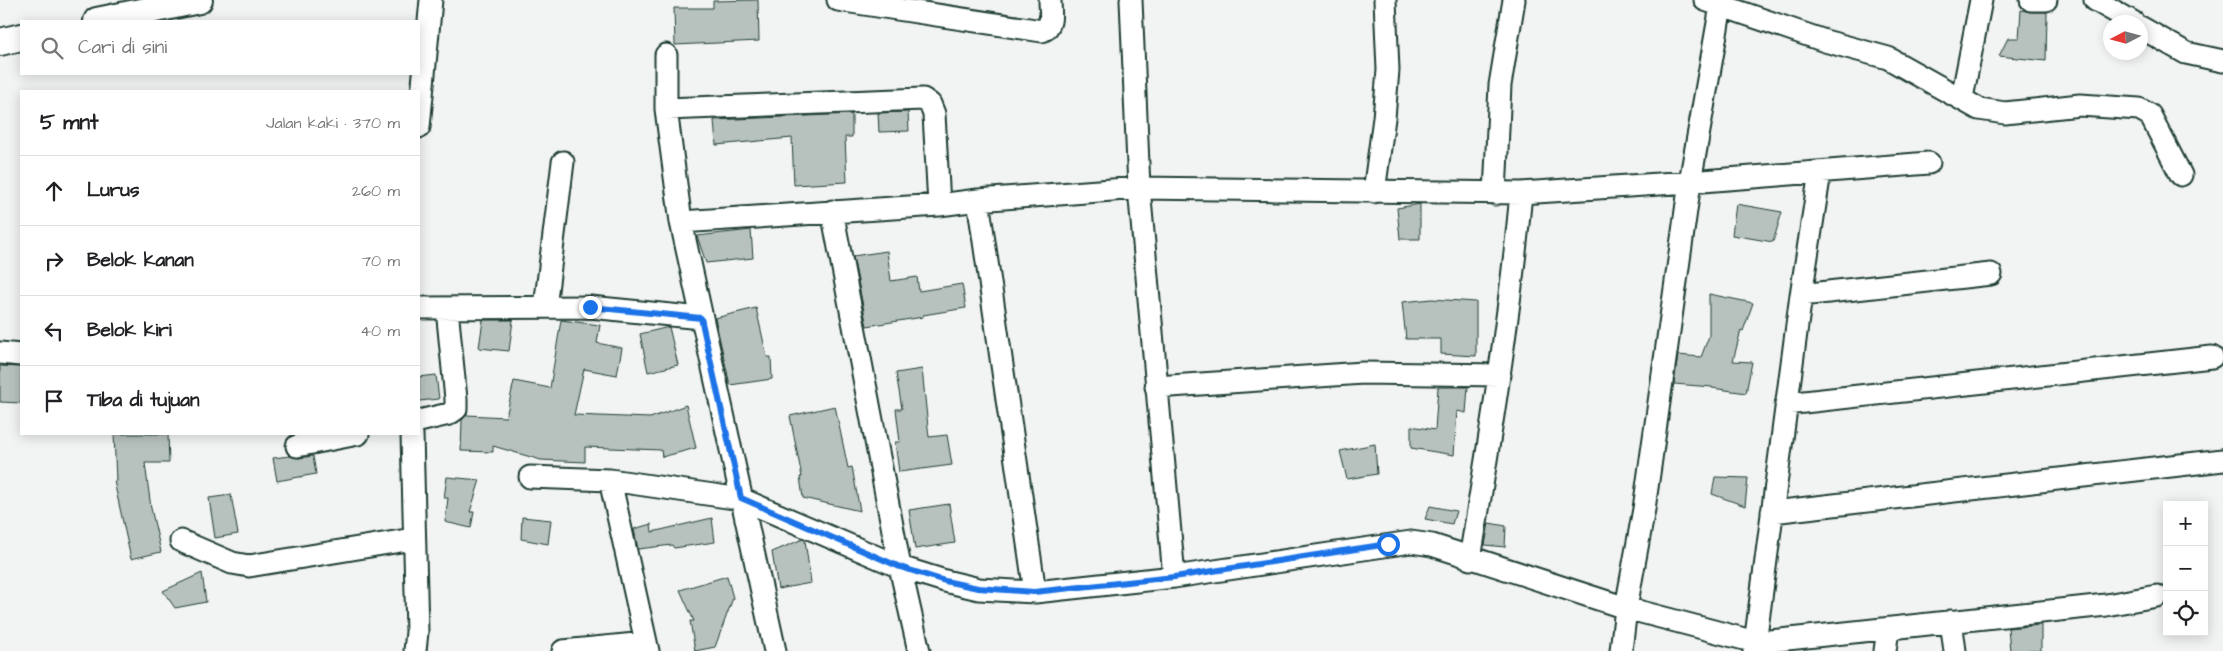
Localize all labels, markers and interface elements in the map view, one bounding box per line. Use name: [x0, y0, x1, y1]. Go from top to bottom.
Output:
north arrow: [2103, 15, 2148, 60]
search box: [20, 20, 420, 75]
icon: search: [38, 34, 66, 62]
text: Cari di sini: [78, 34, 167, 61]
text: 5 mnt: [40, 108, 99, 137]
text: Jalan kaki · 370 m: [266, 112, 400, 134]
icon: ahead: [40, 177, 68, 205]
text: Lurus: [87, 177, 139, 204]
text: 260 m: [352, 180, 400, 202]
icon: right: [40, 247, 68, 275]
text: Belok kanan: [87, 247, 194, 274]
text: 70 m: [361, 250, 400, 272]
route end: [579, 296, 602, 319]
icon: left: [40, 317, 68, 345]
text: Belok kiri: [87, 317, 172, 344]
text: 40 m: [360, 320, 400, 342]
icon: arrive: [40, 387, 68, 415]
text: Tiba di tujuan: [87, 387, 199, 414]
map controls: [2163, 501, 2208, 636]
button: +: [2163, 501, 2208, 546]
route start: [1377, 533, 1400, 556]
button: −: [2163, 546, 2208, 591]
button: locate: [2163, 591, 2208, 636]

